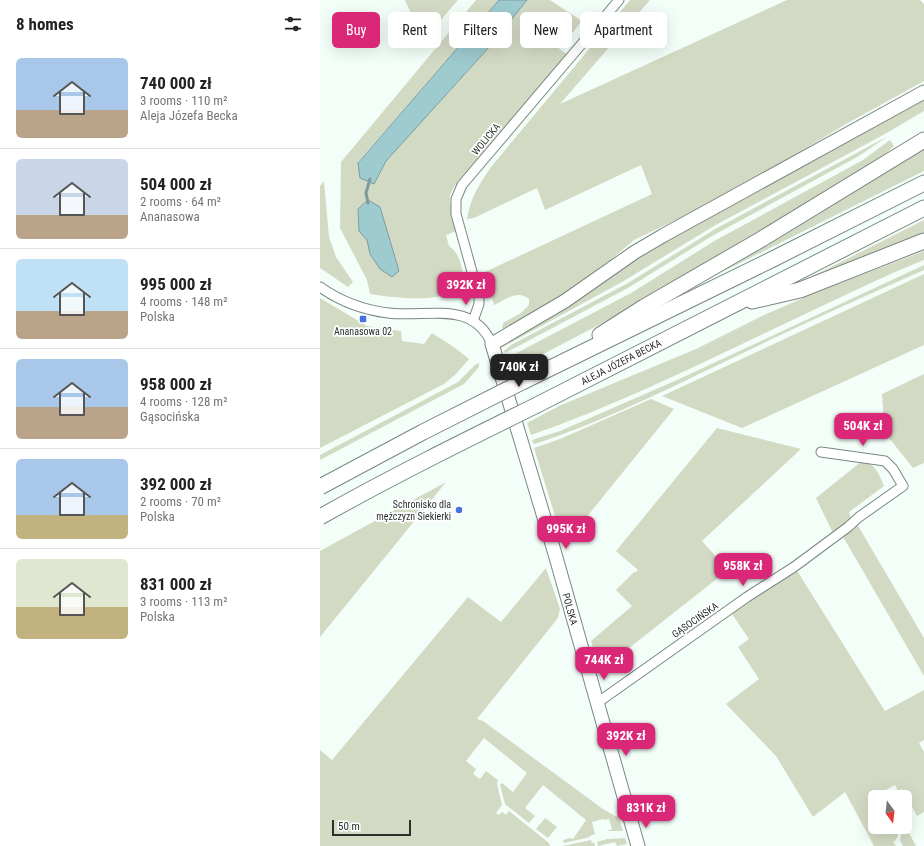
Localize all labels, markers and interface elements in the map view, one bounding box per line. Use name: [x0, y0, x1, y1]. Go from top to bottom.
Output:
chip: Buy: [332, 12, 380, 48]
chip: Rent: [388, 12, 441, 48]
chip: Filters: [449, 12, 512, 48]
chip: New: [520, 12, 572, 48]
chip: Apartment: [580, 12, 667, 48]
icon: filters: [282, 13, 304, 35]
text: 8 homes: [16, 14, 74, 34]
text: 740 000 zł: [140, 73, 212, 93]
icon: home: [48, 74, 96, 122]
text: 3 rooms · 110 m²: [140, 93, 227, 108]
text: Aleja Józefa Becka: [140, 108, 238, 123]
street label: WOLICKA: [470, 121, 503, 157]
text: 504 000 zł: [140, 174, 212, 194]
icon: home: [48, 175, 96, 223]
text: 2 rooms · 64 m²: [140, 194, 221, 209]
text: Ananasowa: [140, 209, 200, 224]
pin: 392K zł: [429, 272, 503, 306]
text: 995 000 zł: [140, 274, 212, 294]
icon: home: [48, 275, 96, 323]
text: 392K zł: [446, 277, 486, 292]
text: 4 rooms · 148 m²: [140, 294, 227, 309]
text: Polska: [140, 309, 175, 324]
marker: Ananasowa 02: [358, 314, 368, 324]
place label: Ananasowa 02: [334, 326, 392, 337]
street label: ALEJA JÓZEFA BECKA: [579, 336, 663, 387]
pin: 740K zł: [482, 354, 556, 388]
text: 740K zł: [499, 359, 539, 374]
text: 958 000 zł: [140, 374, 212, 394]
icon: home: [48, 375, 96, 423]
text: 4 rooms · 128 m²: [140, 394, 227, 409]
text: Gąsocińska: [140, 409, 200, 424]
pin: 504K zł: [826, 413, 900, 447]
text: 504K zł: [843, 418, 883, 433]
text: 392 000 zł: [140, 474, 212, 494]
icon: home: [48, 475, 96, 523]
text: 2 rooms · 70 m²: [140, 494, 221, 509]
place label: Schronisko dla mężczyzn Siekierki: [376, 499, 451, 522]
marker: Schronisko dla mężczyzn Siekierki: [454, 505, 464, 515]
text: Polska: [140, 509, 175, 524]
pin: 995K zł: [529, 516, 603, 550]
text: 995K zł: [546, 521, 586, 536]
pin: 958K zł: [706, 553, 780, 587]
text: 958K zł: [723, 558, 763, 573]
text: 831 000 zł: [140, 574, 212, 594]
icon: home: [48, 575, 96, 623]
street label: POLSKA: [560, 592, 580, 626]
text: 3 rooms · 113 m²: [140, 594, 227, 609]
street label: GĄSOCIŃSKA: [669, 599, 720, 640]
text: Polska: [140, 609, 175, 624]
pin: 744K zł: [567, 647, 641, 681]
text: 744K zł: [584, 652, 624, 667]
pin: 392K zł: [589, 723, 663, 757]
text: 392K zł: [606, 728, 646, 743]
north arrow: [868, 790, 912, 834]
map controls: [868, 790, 912, 834]
pin: 831K zł: [609, 795, 683, 829]
text: 831K zł: [626, 800, 666, 815]
scale bar: [332, 818, 411, 837]
text: 50 m: [338, 820, 360, 833]

